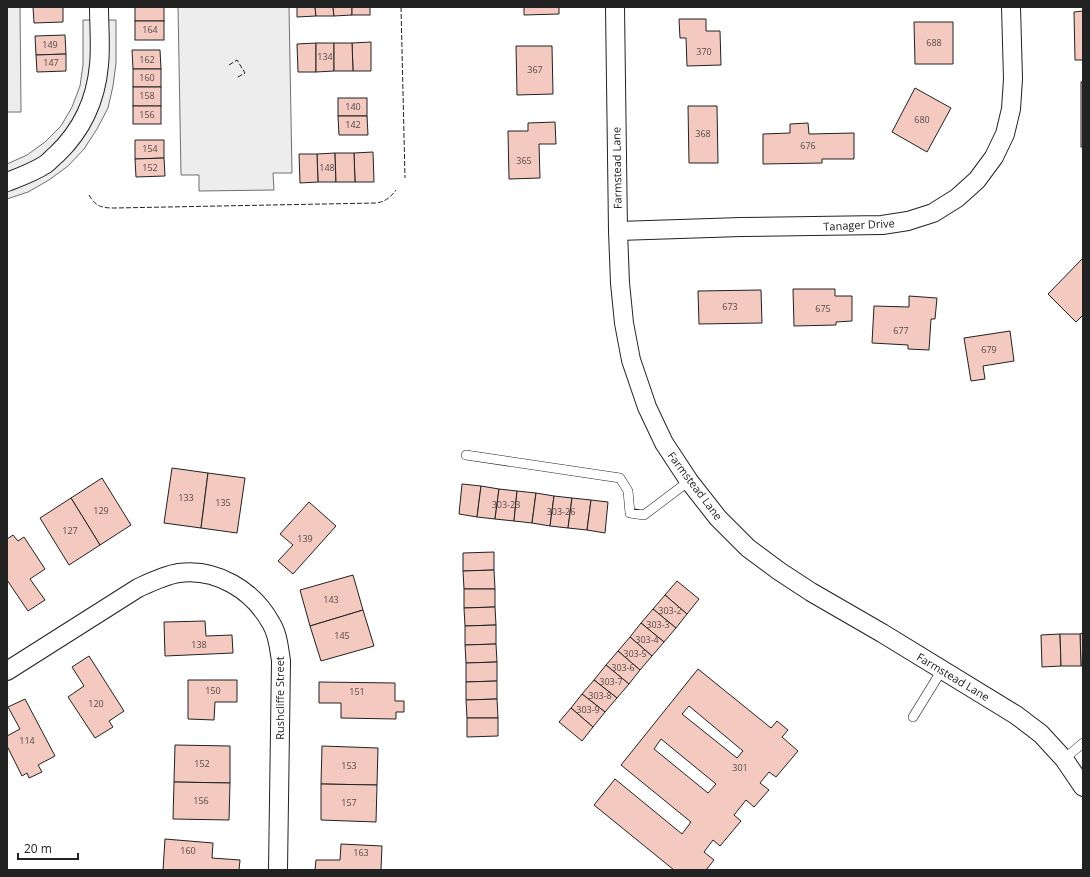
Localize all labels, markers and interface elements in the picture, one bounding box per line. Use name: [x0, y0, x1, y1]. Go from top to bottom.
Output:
house number: 164: [142, 23, 158, 36]
house number: 688: [926, 36, 942, 49]
house number: 149: [42, 38, 58, 51]
house number: 370: [696, 45, 712, 58]
house number: 134: [317, 50, 333, 63]
house number: 162: [139, 53, 155, 66]
house number: 147: [43, 56, 59, 69]
house number: 367: [527, 63, 543, 76]
house number: 160: [139, 71, 155, 84]
house number: 158: [139, 89, 155, 102]
house number: 140: [345, 100, 361, 113]
house number: 156: [139, 108, 155, 121]
house number: 680: [914, 113, 930, 126]
house number: 142: [345, 118, 361, 131]
street label: Farmstead Lane: [608, 127, 625, 209]
house number: 368: [695, 127, 711, 140]
house number: 676: [800, 139, 816, 152]
house number: 154: [142, 142, 158, 155]
house number: 365: [516, 154, 532, 167]
house number: 152: [142, 161, 158, 174]
house number: 148: [319, 161, 335, 174]
street label: Tanager Drive: [823, 215, 895, 234]
house number: 673: [722, 300, 738, 313]
house number: 675: [815, 302, 831, 315]
house number: 677: [893, 324, 909, 337]
house number: 679: [981, 343, 997, 356]
street label: Farmstead Lane: [665, 448, 726, 523]
house number: 133: [178, 491, 194, 504]
house number: 135: [215, 496, 231, 509]
house number: 303-23: [492, 498, 520, 511]
house number: 129: [93, 504, 109, 517]
house number: 303-26: [547, 505, 575, 518]
house number: 127: [62, 524, 78, 537]
house number: 139: [297, 532, 313, 545]
house number: 143: [323, 593, 339, 606]
house number: 303-2: [658, 604, 682, 617]
house number: 303-3: [646, 618, 670, 631]
house number: 145: [334, 629, 350, 642]
house number: 303-4: [635, 633, 659, 646]
house number: 138: [191, 638, 207, 651]
house number: 303-5: [623, 647, 647, 660]
street label: Farmstead Lane: [914, 649, 992, 704]
street label: Rushcliffe Street: [272, 656, 287, 740]
house number: 303-6: [611, 661, 635, 674]
house number: 303-7: [599, 675, 623, 688]
house number: 150: [205, 684, 221, 697]
house number: 151: [349, 685, 365, 698]
house number: 303-8: [588, 689, 612, 702]
house number: 120: [88, 697, 104, 710]
house number: 303-9: [576, 703, 600, 716]
house number: 114: [19, 734, 35, 747]
house number: 152: [194, 757, 210, 770]
house number: 153: [341, 759, 357, 772]
house number: 301: [732, 761, 748, 774]
house number: 156: [193, 794, 209, 807]
house number: 157: [341, 796, 357, 809]
scale bar: [18, 835, 78, 861]
text: 20 m: [24, 840, 52, 857]
house number: 160: [180, 844, 196, 857]
house number: 163: [353, 846, 369, 859]

